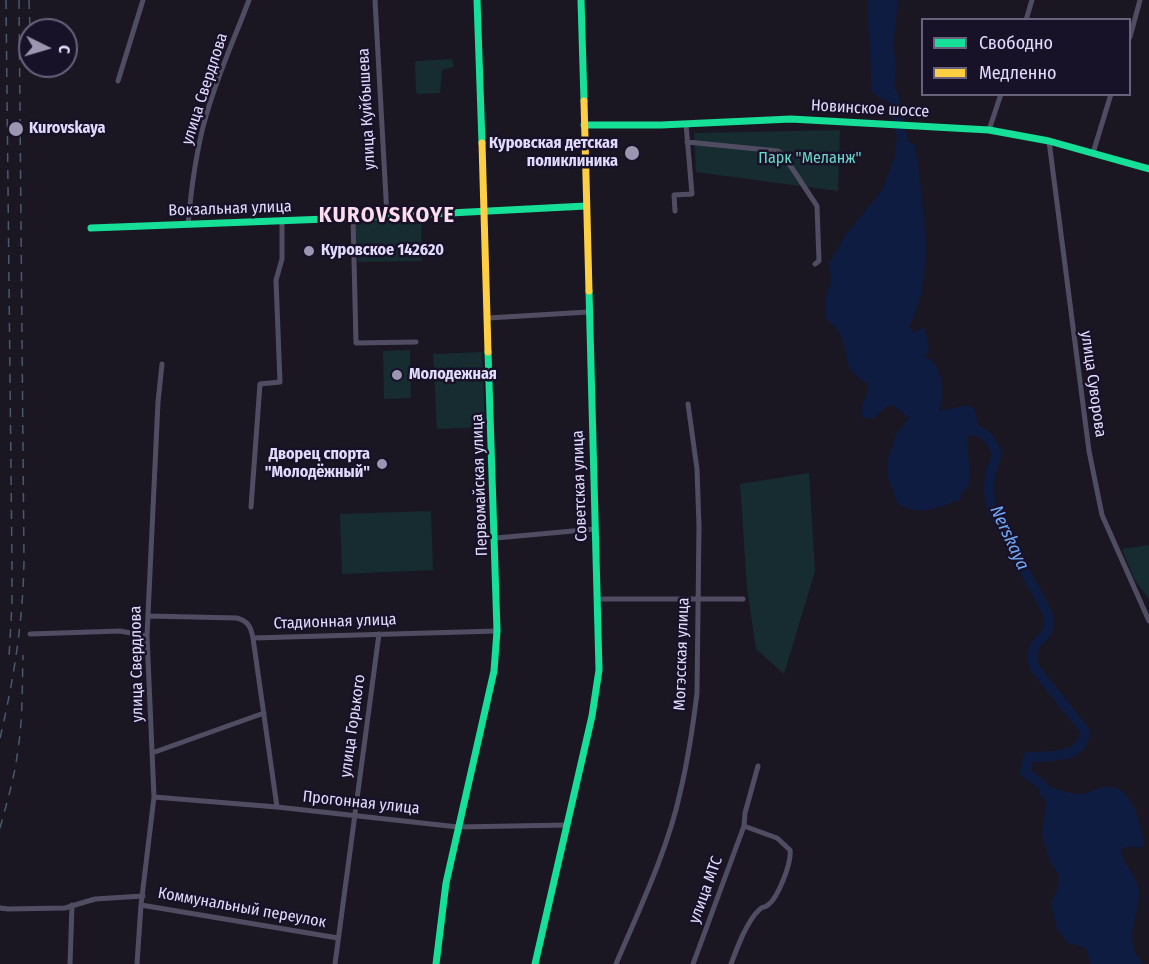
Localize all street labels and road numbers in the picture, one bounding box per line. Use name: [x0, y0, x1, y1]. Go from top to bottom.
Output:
street label: улица Свердлова: [178, 31, 232, 147]
street label: улица Куйбышева: [354, 48, 380, 170]
street label: Новинское шоссе: [810, 96, 930, 122]
street label: Вокзальная улица: [168, 197, 292, 221]
street label: улица Суворова: [1076, 330, 1110, 438]
street label: Первомайская улица: [468, 414, 492, 556]
street label: Советская улица: [568, 430, 592, 542]
street label: Могэсская улица: [670, 597, 694, 711]
street label: улица Свердлова: [126, 606, 148, 722]
street label: Стадионная улица: [273, 610, 397, 634]
street label: улица Горького: [336, 673, 370, 779]
street label: Прогонная улица: [302, 787, 420, 819]
street label: улица МТС: [685, 854, 727, 926]
street label: Коммунальный переулок: [156, 884, 328, 932]

